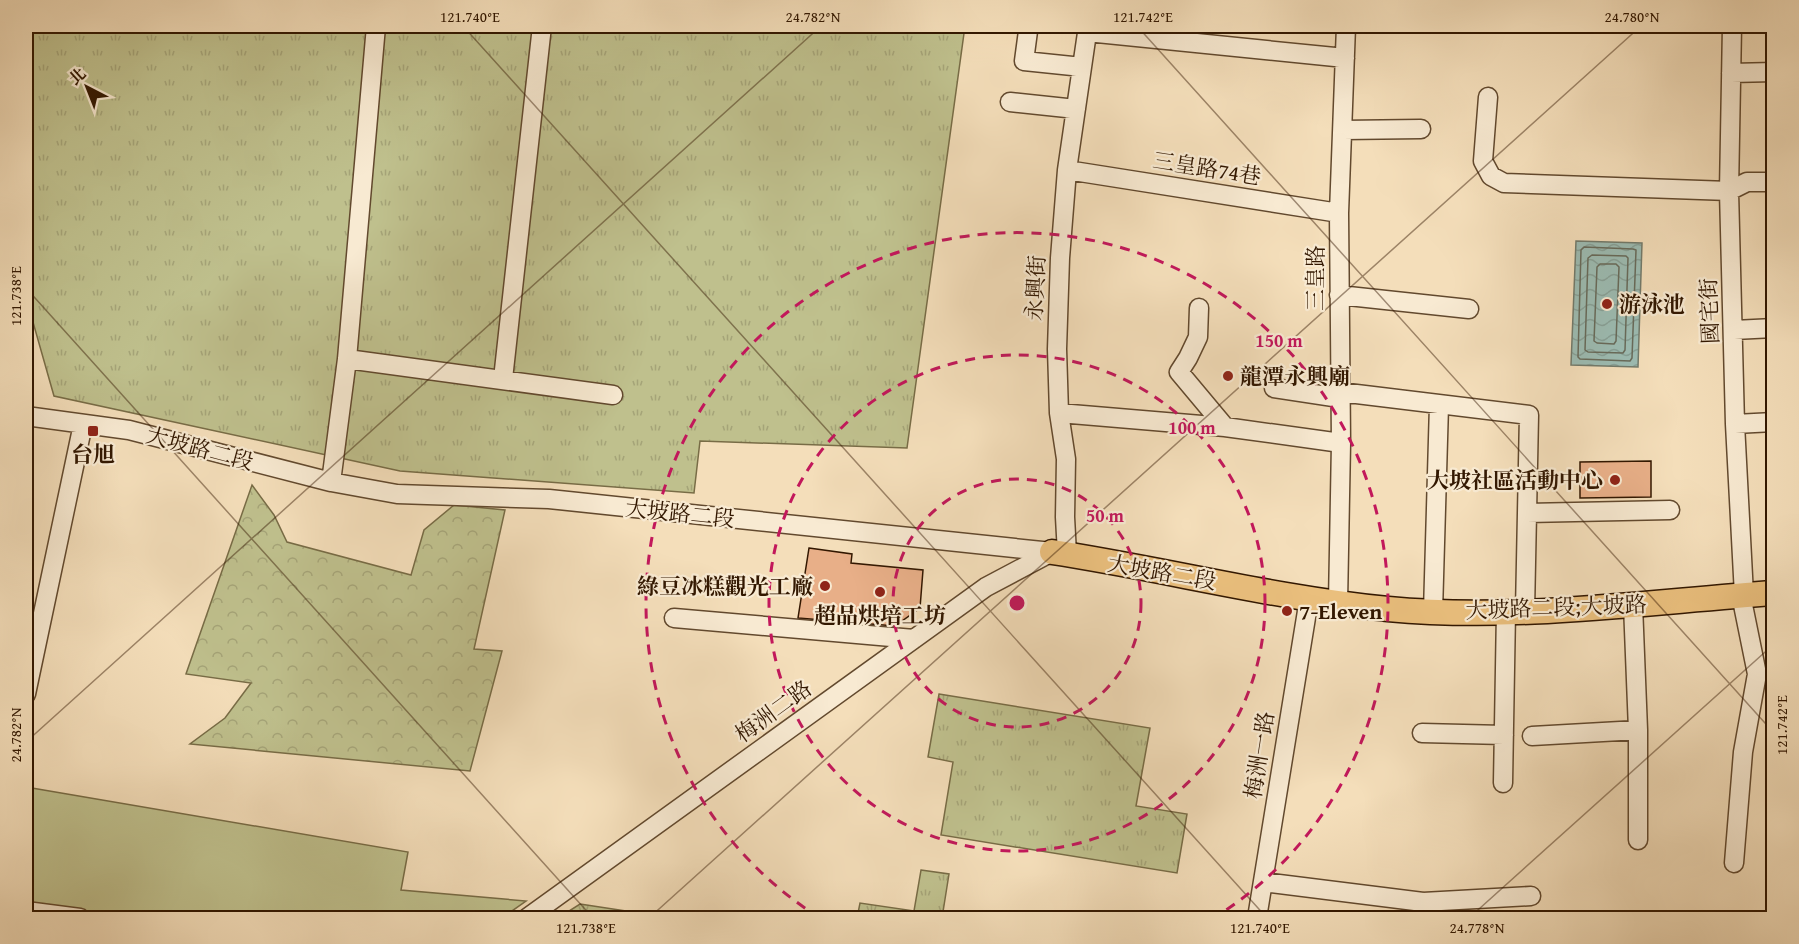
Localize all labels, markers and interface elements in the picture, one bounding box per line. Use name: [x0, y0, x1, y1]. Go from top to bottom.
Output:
text: 121.740°E: [440, 6, 500, 27]
text: 24.782°N: [786, 6, 841, 27]
text: 121.742°E: [1113, 6, 1173, 27]
text: 24.780°N: [1605, 6, 1660, 27]
north arrow: [57, 57, 117, 117]
text: 北: [63, 62, 91, 90]
street label: 三皇路74巷: [1151, 144, 1263, 192]
street label: 三皇路: [1299, 245, 1331, 311]
street label: 永興街: [1017, 254, 1053, 322]
text: 121.738°E: [5, 266, 26, 326]
street label: 國宅街: [1692, 277, 1726, 345]
place label: 游泳池: [1619, 288, 1685, 320]
marker: 游泳池: [1600, 297, 1614, 311]
text: 150 m: [1255, 327, 1303, 354]
place label: 龍潭永興廟: [1240, 360, 1350, 392]
marker: 龍潭永興廟: [1221, 369, 1235, 383]
text: 100 m: [1168, 414, 1216, 441]
street label: 大坡路二段: [143, 418, 257, 478]
marker: 台旭: [86, 424, 100, 438]
place label: 台旭: [71, 438, 115, 470]
place label: 大坡社區活動中心: [1427, 464, 1603, 496]
marker: 大坡社區活動中心: [1608, 473, 1622, 487]
street label: 大坡路二段: [624, 491, 736, 535]
text: 50 m: [1086, 502, 1125, 529]
street label: 大坡路二段: [1105, 547, 1219, 597]
place label: 綠豆冰糕觀光工廠: [637, 570, 813, 602]
marker: 綠豆冰糕觀光工廠: [818, 579, 832, 593]
marker: 超品烘培工坊: [873, 585, 887, 599]
street label: 大坡路二段;大坡路: [1465, 588, 1647, 626]
centre of rings: [1007, 593, 1027, 613]
place label: 7-Eleven: [1299, 595, 1382, 627]
place label: 超品烘培工坊: [814, 599, 946, 631]
marker: 7-Eleven: [1280, 604, 1294, 618]
street label: 梅洲二路: [728, 672, 818, 750]
text: 121.742°E: [1771, 695, 1792, 755]
text: 24.782°N: [5, 707, 26, 762]
street label: 梅洲一路: [1236, 709, 1282, 801]
text: 121.738°E: [556, 917, 616, 938]
text: 121.740°E: [1230, 917, 1290, 938]
text: 24.778°N: [1450, 917, 1505, 938]

